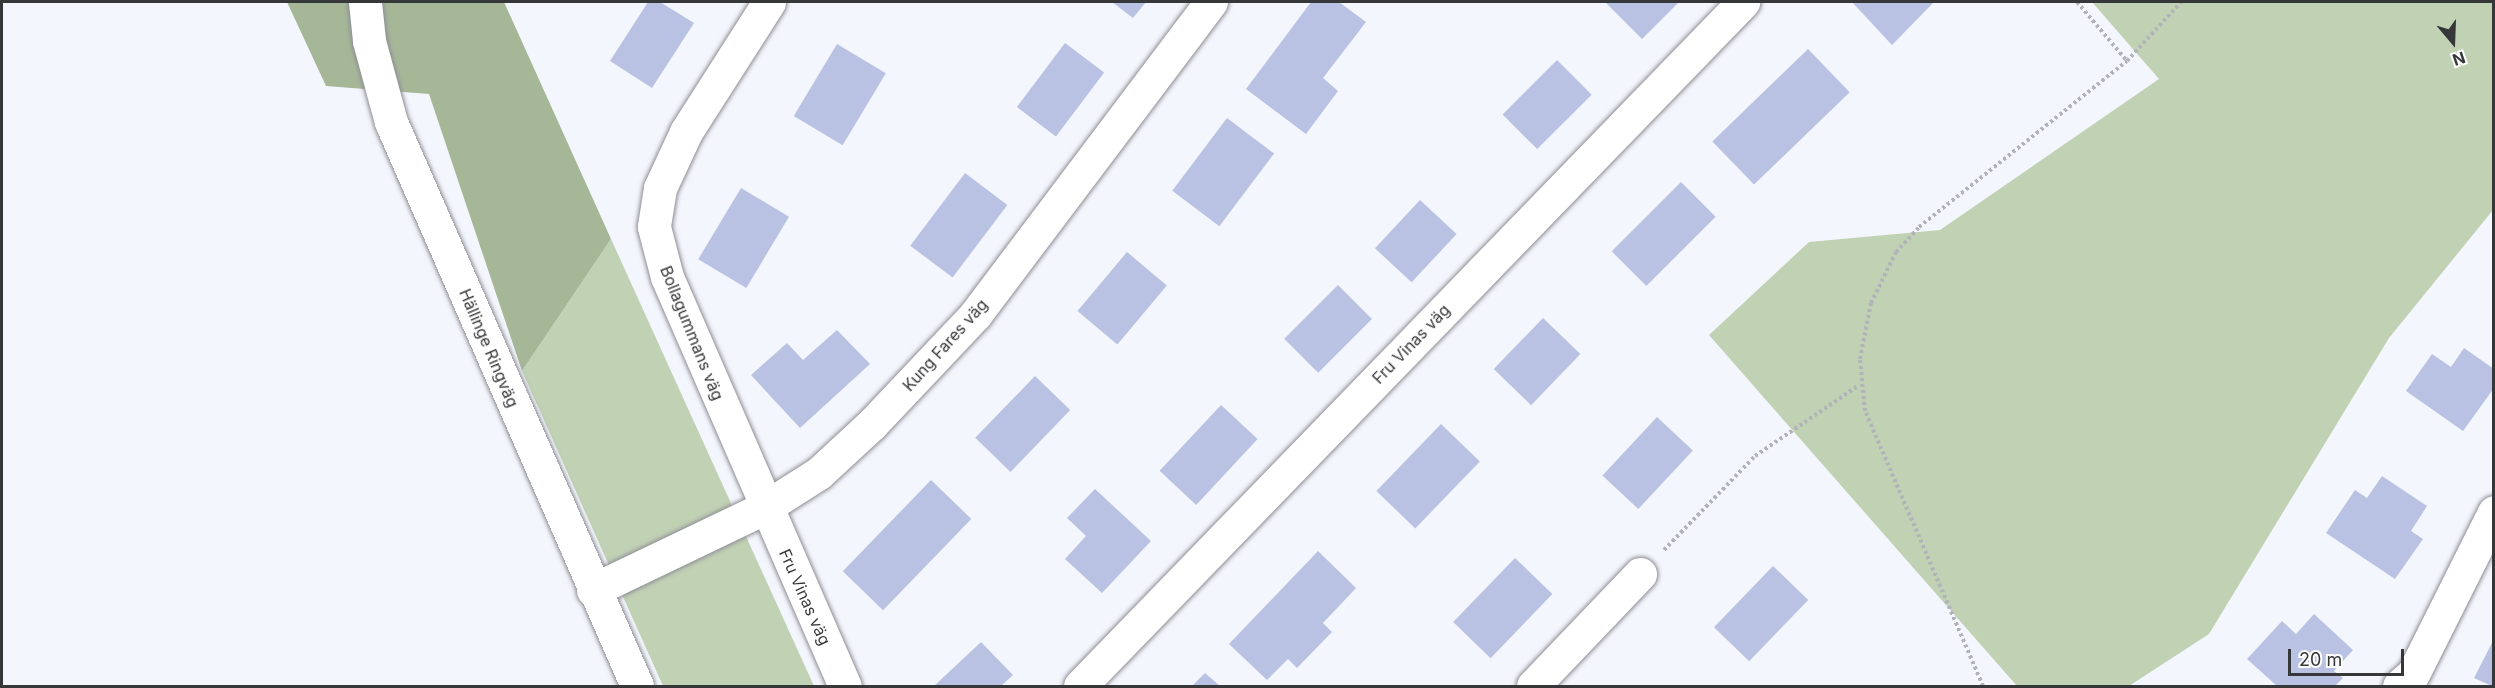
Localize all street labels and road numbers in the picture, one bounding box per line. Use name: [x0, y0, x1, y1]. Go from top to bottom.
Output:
street label: Bollagummans väg: [656, 263, 728, 403]
street label: Hällinge Ringväg: [455, 286, 523, 410]
street label: Kung Fares väg: [899, 295, 991, 395]
street label: Fru Vinas väg: [1368, 300, 1454, 388]
street label: Fru Vinas väg: [775, 546, 835, 648]

